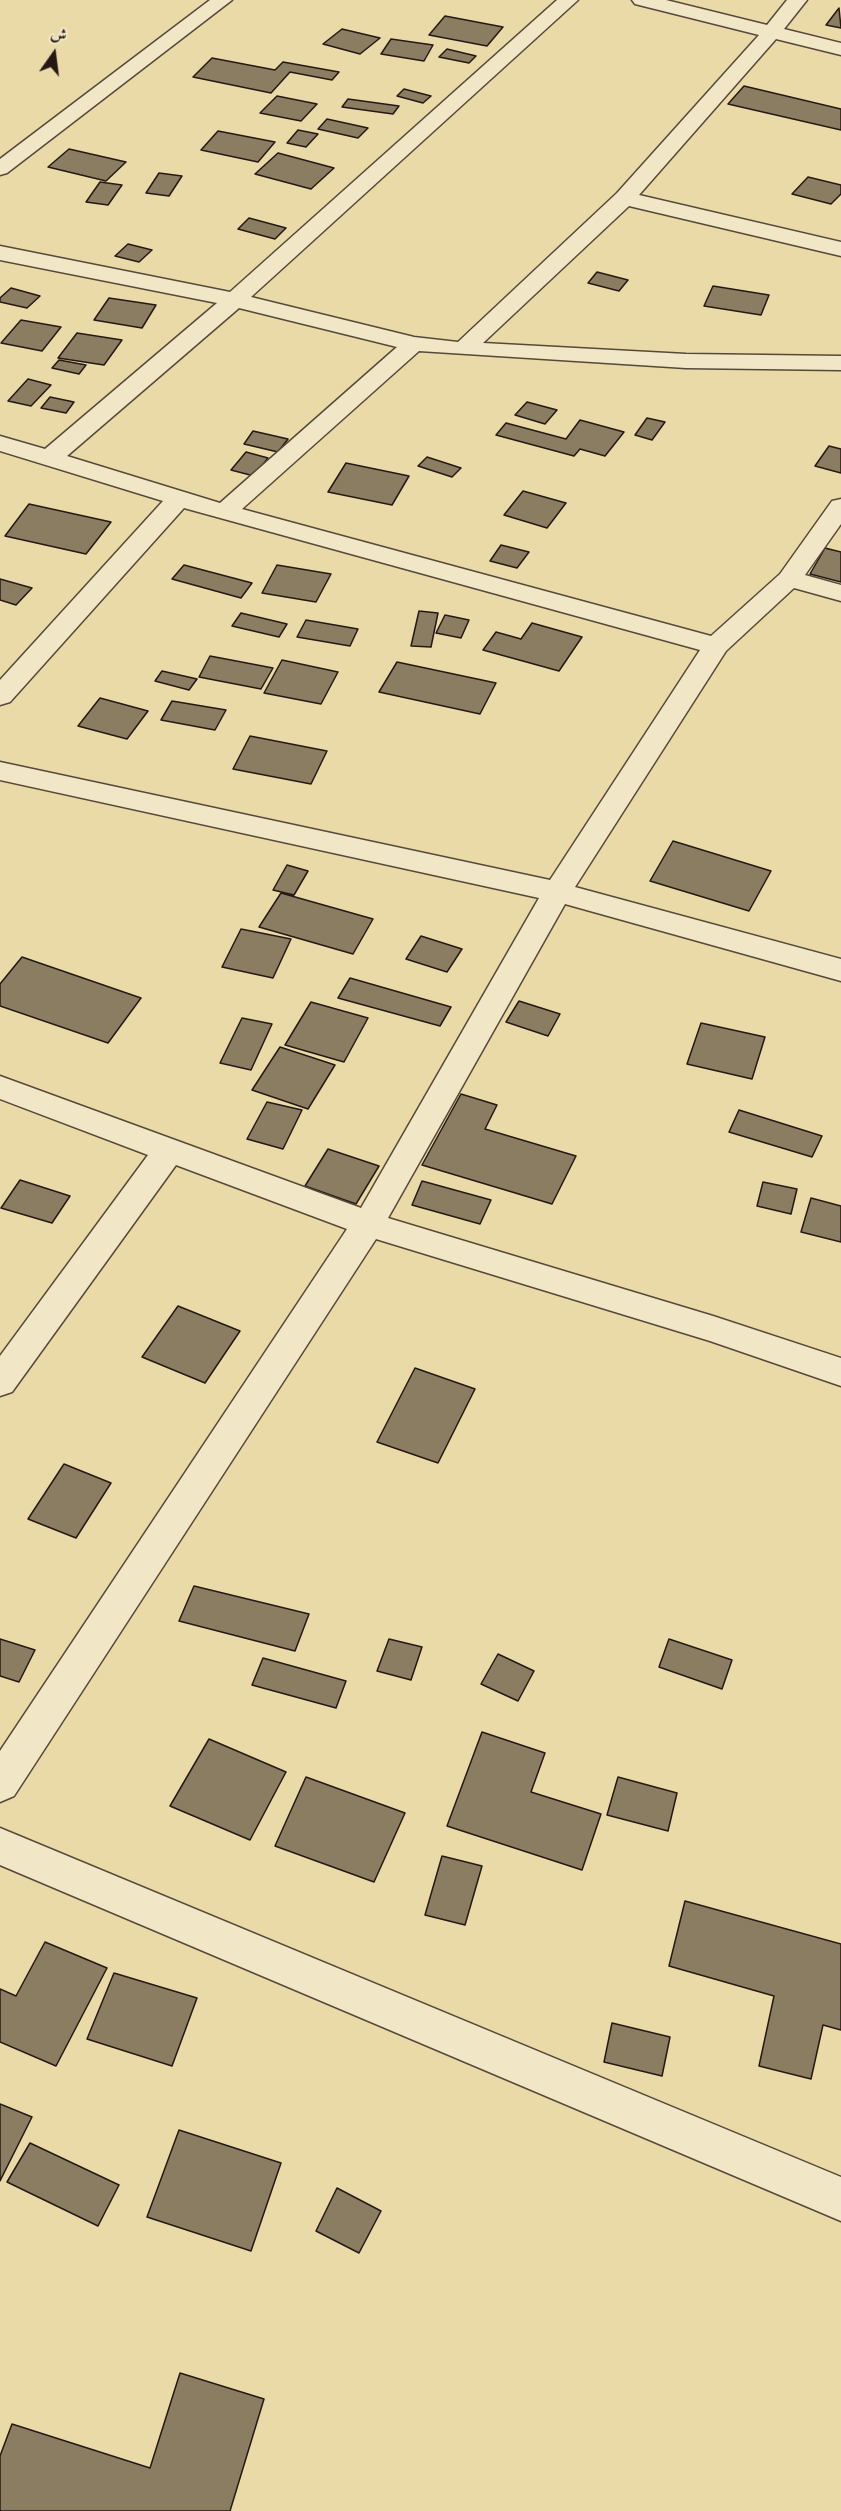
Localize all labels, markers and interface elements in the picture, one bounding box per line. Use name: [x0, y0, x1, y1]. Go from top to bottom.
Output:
text: ش: [48, 23, 69, 49]
north arrow: [24, 24, 84, 84]

